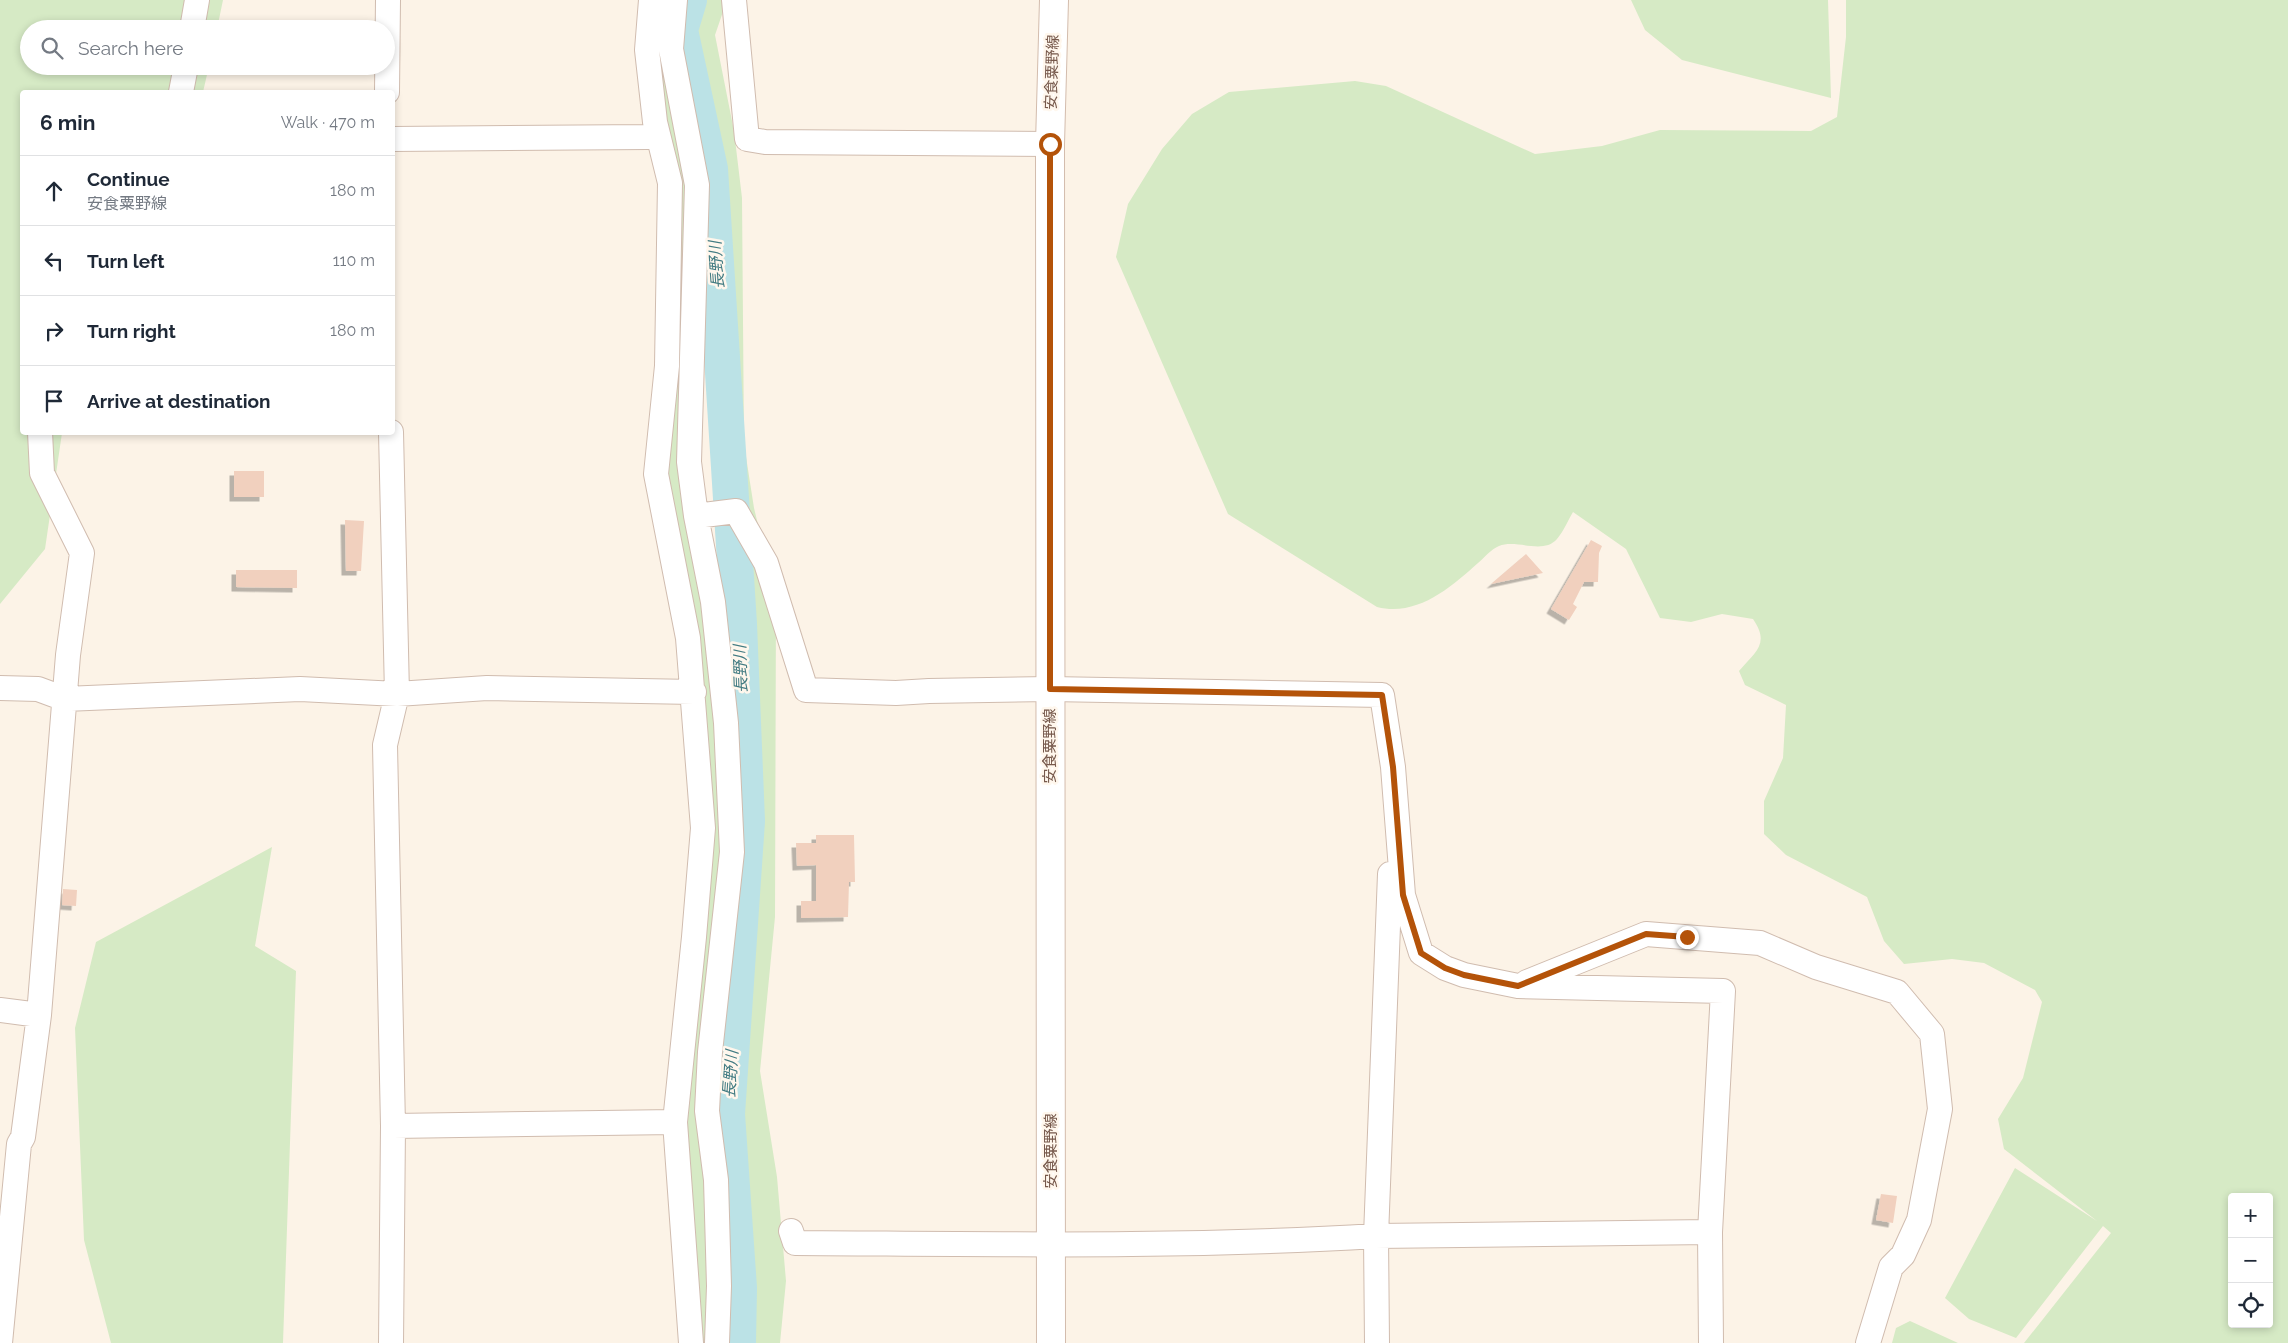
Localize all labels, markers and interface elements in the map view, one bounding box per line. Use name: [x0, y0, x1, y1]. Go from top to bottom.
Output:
search box: [20, 20, 395, 75]
icon: search: [38, 34, 66, 62]
street label: 安食粟野線: [1042, 34, 1062, 110]
text: Search here: [78, 37, 184, 59]
text: 6 min: [40, 110, 95, 135]
text: Walk · 470 m: [281, 113, 375, 132]
route start: [1039, 133, 1062, 156]
text: Continue: [87, 168, 170, 190]
icon: ahead: [40, 177, 68, 205]
text: 180 m: [330, 181, 375, 200]
text: 安食粟野線: [87, 194, 167, 213]
water label: 長野川: [705, 238, 728, 290]
icon: left: [40, 247, 68, 275]
text: Turn left: [87, 250, 164, 272]
text: 110 m: [333, 251, 375, 270]
icon: right: [40, 317, 68, 345]
text: Turn right: [87, 320, 176, 342]
text: 180 m: [330, 321, 375, 340]
icon: arrive: [40, 387, 68, 415]
text: Arrive at destination: [87, 390, 271, 412]
water label: 長野川: [730, 643, 751, 693]
street label: 安食粟野線: [1041, 708, 1059, 784]
route end: [1676, 926, 1699, 949]
water label: 長野川: [719, 1047, 742, 1099]
street label: 安食粟野線: [1042, 1113, 1060, 1189]
map controls: [2228, 1193, 2273, 1328]
button: +: [2228, 1193, 2273, 1238]
button: −: [2228, 1238, 2273, 1283]
button: locate: [2228, 1283, 2273, 1328]

